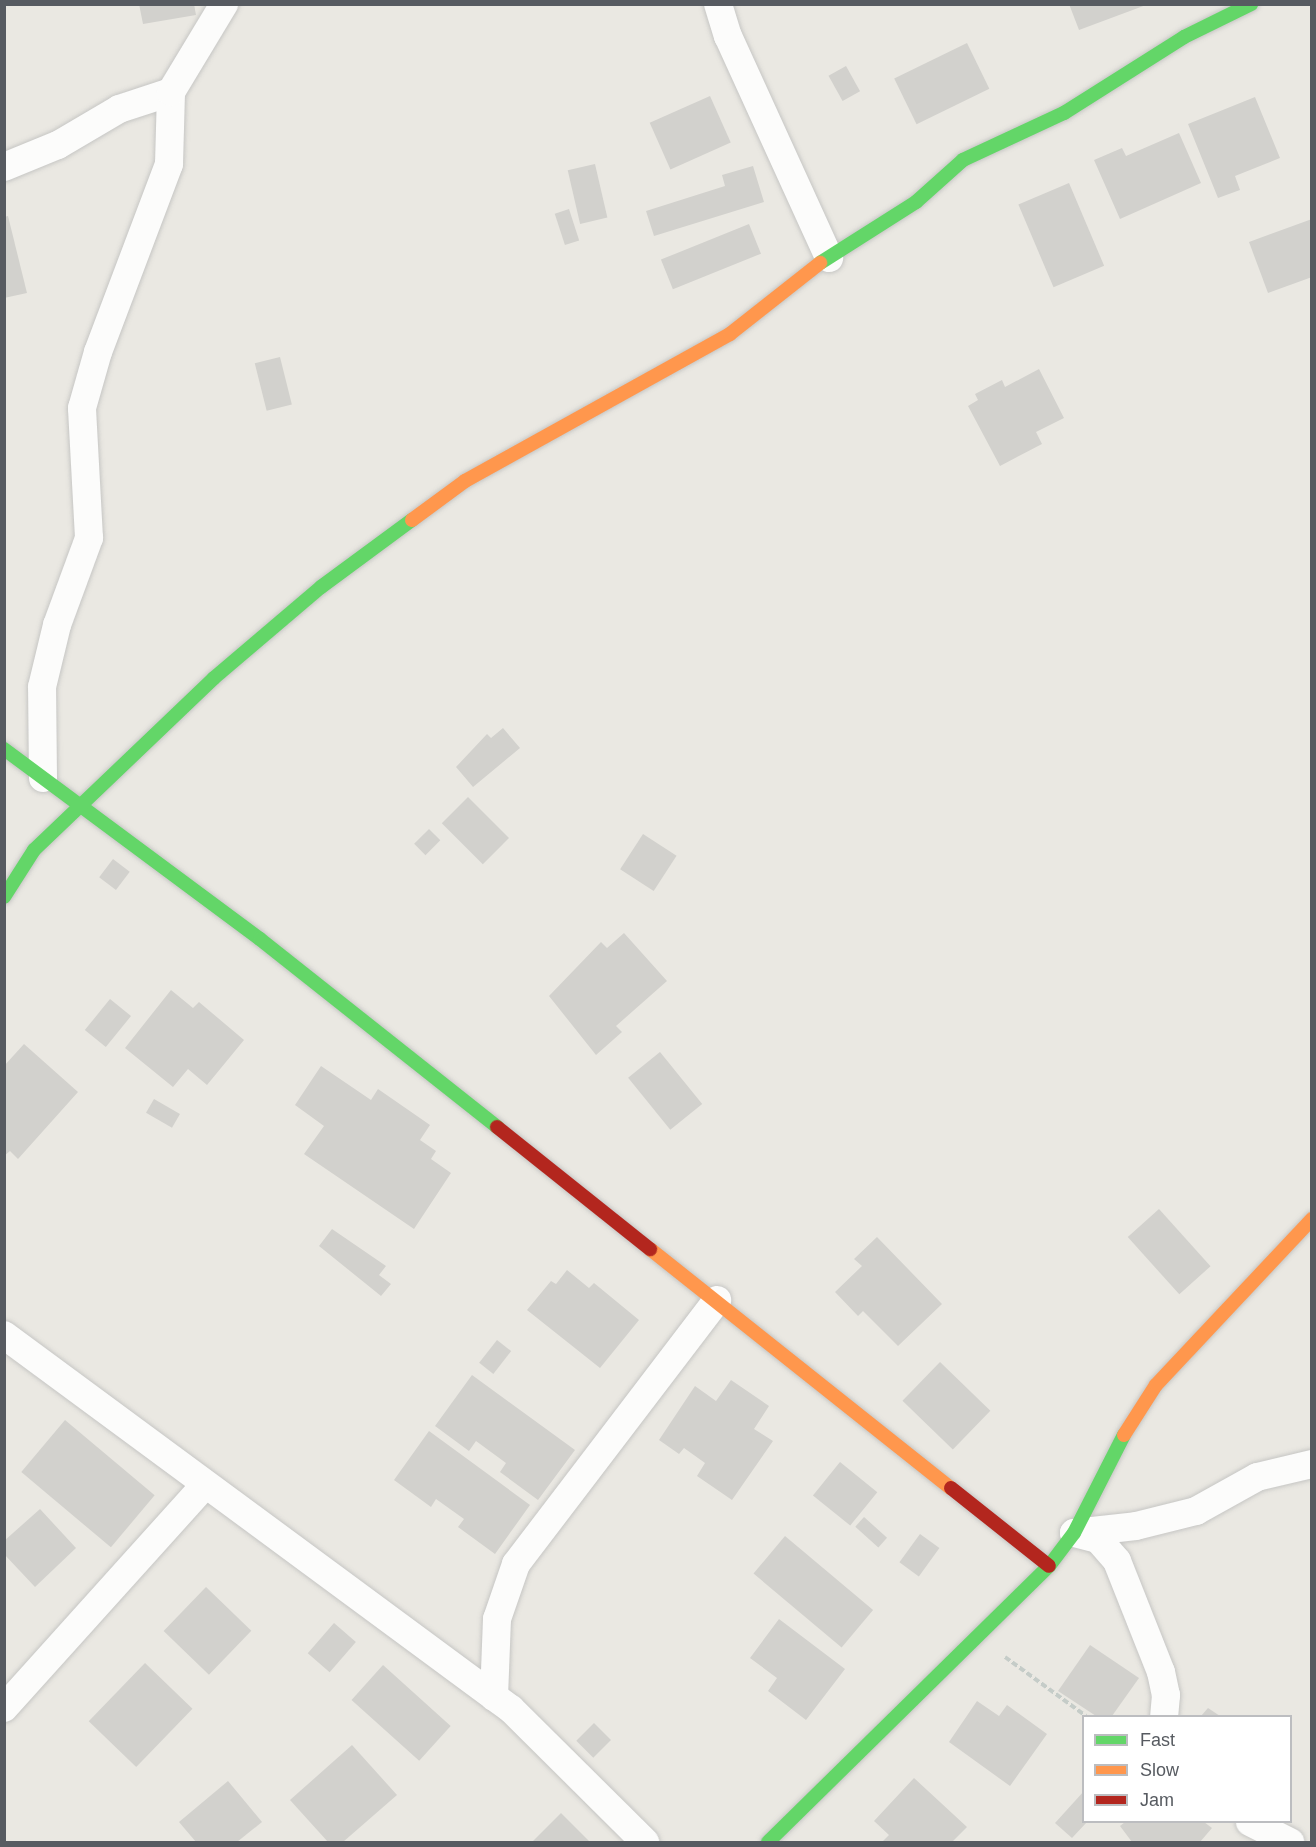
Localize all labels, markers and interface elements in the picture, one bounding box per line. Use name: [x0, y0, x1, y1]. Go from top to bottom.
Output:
legend: [1082, 1715, 1292, 1823]
text: Fast: [1140, 1730, 1175, 1750]
text: Slow: [1140, 1760, 1179, 1780]
text: Jam: [1140, 1790, 1174, 1810]

